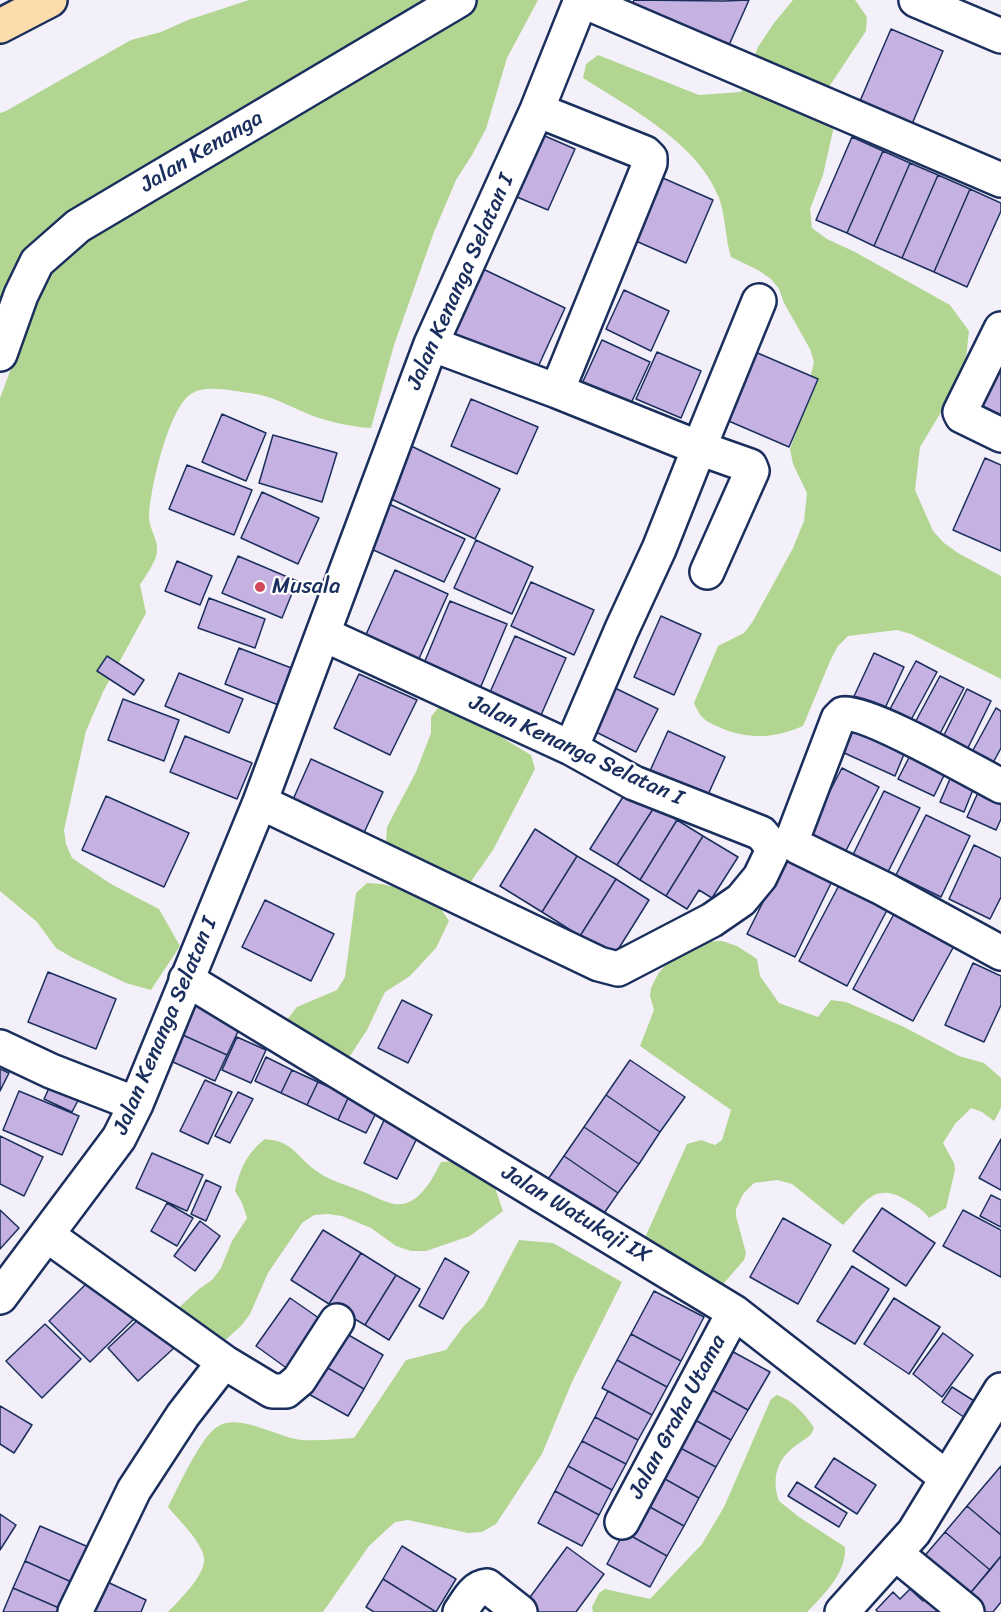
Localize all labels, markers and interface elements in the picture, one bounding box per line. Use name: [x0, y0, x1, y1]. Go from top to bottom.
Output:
street label: Jalan Kenanga: [136, 105, 268, 199]
street label: Jalan Kenanga Selatan I: [402, 170, 520, 394]
place label: Musala: [272, 574, 340, 600]
marker: Musala: [253, 580, 267, 594]
street label: Jalan Kenanga Selatan I: [465, 690, 687, 812]
street label: Jalan Kenanga Selatan I: [108, 914, 224, 1138]
street label: Jalan Watukaji IX: [496, 1160, 656, 1270]
street label: Jalan Graha Utama: [624, 1331, 732, 1503]

